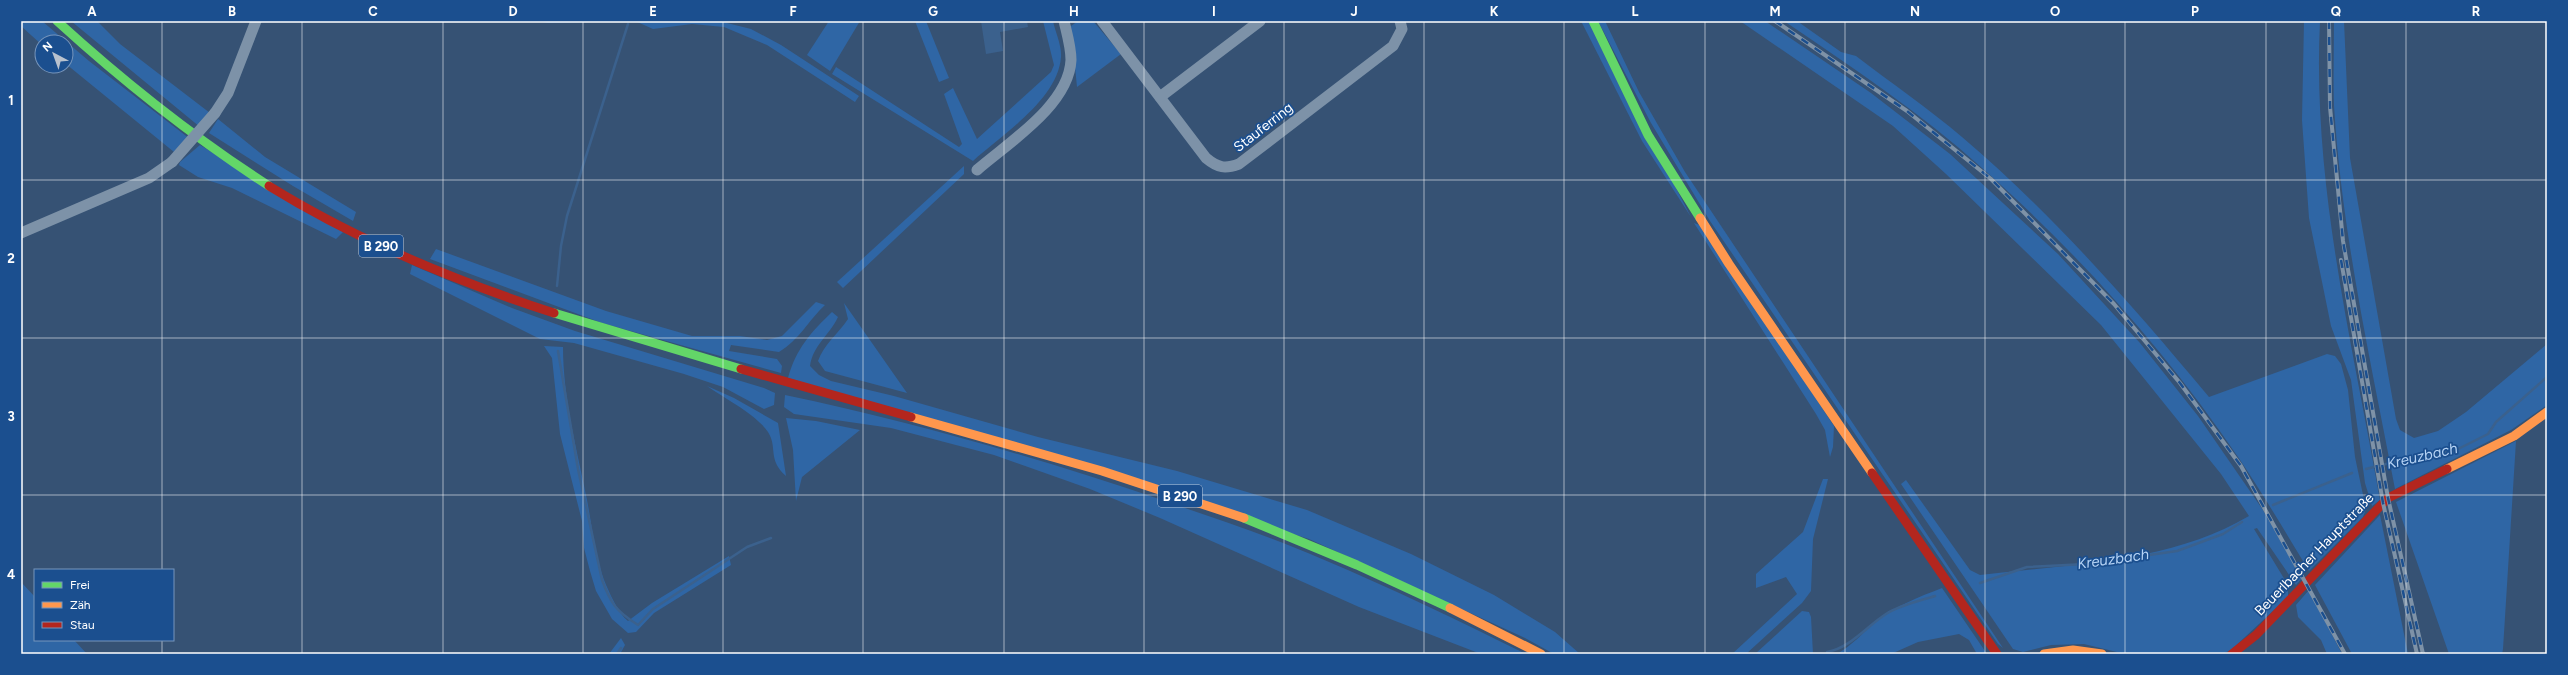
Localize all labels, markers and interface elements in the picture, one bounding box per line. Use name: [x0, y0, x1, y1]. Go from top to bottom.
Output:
text: A: [87, 4, 97, 19]
text: B: [228, 4, 236, 19]
text: C: [368, 4, 378, 19]
text: D: [508, 4, 518, 19]
text: E: [649, 4, 657, 19]
text: F: [789, 4, 797, 19]
text: G: [928, 4, 938, 19]
text: H: [1069, 4, 1079, 19]
text: I: [1212, 4, 1216, 19]
text: J: [1350, 4, 1358, 19]
text: K: [1490, 4, 1499, 19]
text: L: [1632, 4, 1639, 19]
text: M: [1769, 4, 1781, 19]
text: N: [1910, 4, 1920, 19]
text: O: [2050, 4, 2060, 19]
text: P: [2191, 4, 2199, 19]
text: Q: [2331, 4, 2341, 19]
text: R: [2472, 4, 2481, 19]
north arrow: [34, 34, 74, 74]
text: N: [40, 39, 55, 55]
text: 1: [8, 93, 14, 108]
street label: Stauferring: [1230, 99, 1296, 156]
road number: B 290: [359, 235, 403, 257]
text: 2: [7, 251, 15, 266]
text: 3: [7, 409, 15, 424]
water label: Kreuzbach: [2385, 439, 2459, 473]
road number: B 290: [1158, 485, 1202, 507]
street label: Beuerlbacher Hauptstraße: [2251, 489, 2378, 619]
water label: Kreuzbach: [2076, 545, 2150, 573]
text: 4: [7, 567, 15, 582]
legend: [34, 569, 174, 641]
text: Frei: [70, 578, 90, 592]
text: Zäh: [70, 598, 91, 612]
text: Stau: [70, 618, 95, 632]

